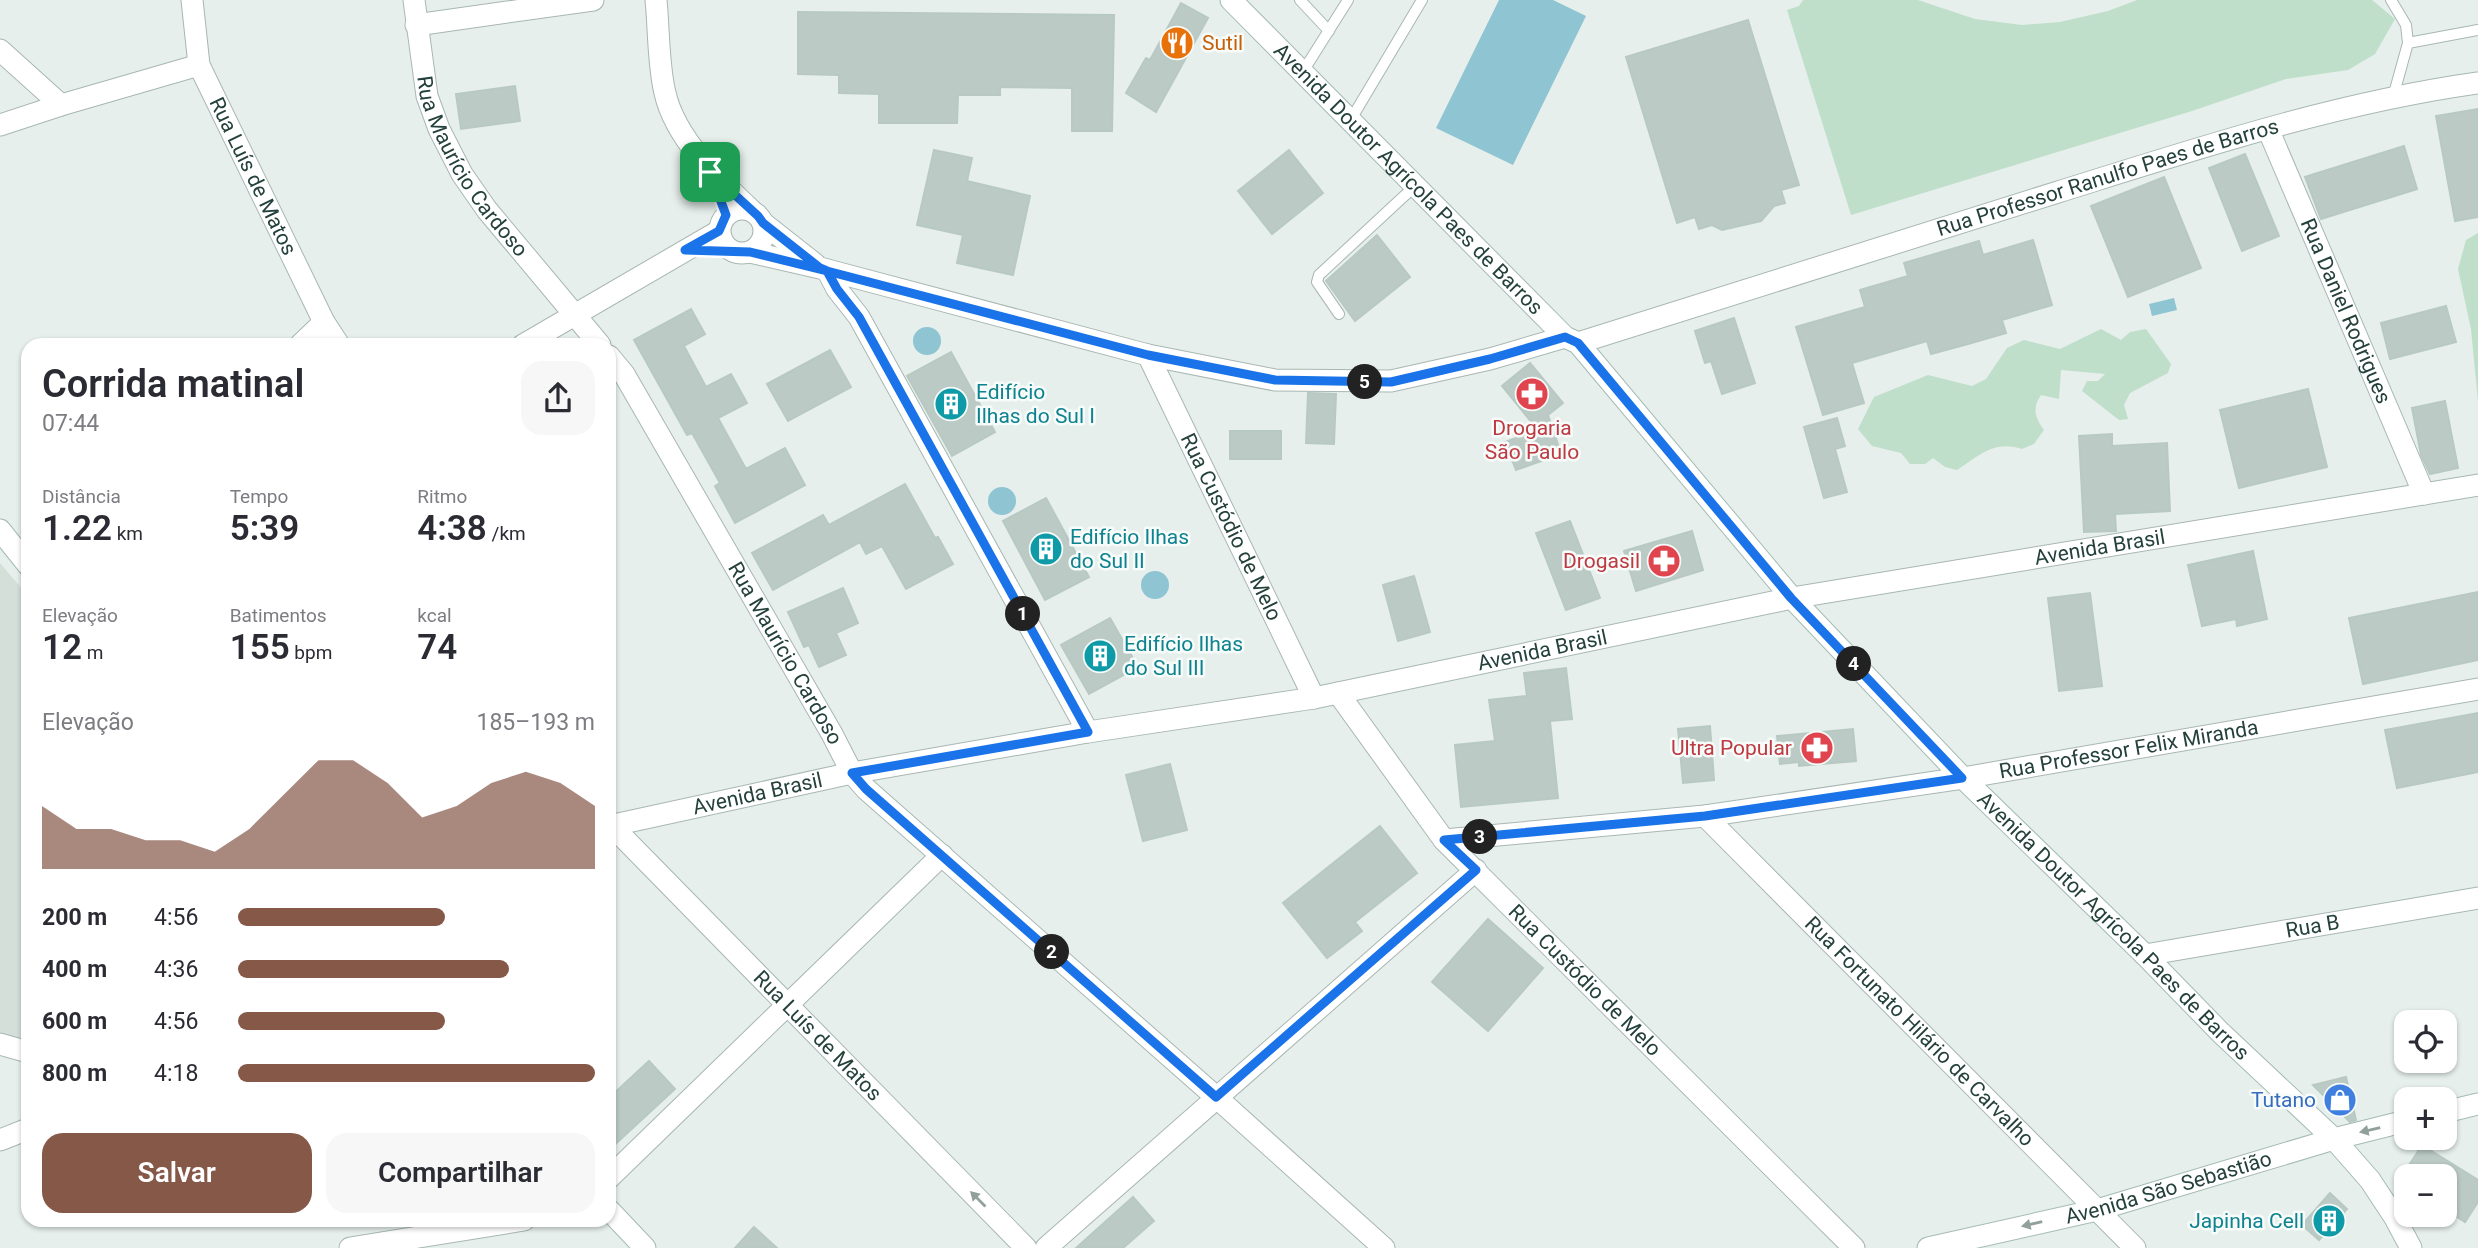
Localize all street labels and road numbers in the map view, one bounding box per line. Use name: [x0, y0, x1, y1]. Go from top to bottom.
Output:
street label: Avenida Doutor Agrícola Paes de Barros: [1269, 38, 1548, 320]
street label: Rua Maurício Cardoso: [412, 74, 533, 261]
street label: Rua Luís de Matos: [205, 93, 302, 259]
street label: Rua Professor Ranulfo Paes de Barros: [1934, 114, 2281, 241]
street label: Rua Daniel Rodrigues: [2296, 215, 2396, 407]
street label: Rua Custódio de Melo: [1176, 429, 1287, 624]
street label: Avenida Brasil: [2033, 525, 2167, 570]
street label: Rua Maurício Cardoso: [723, 558, 847, 749]
street label: Avenida Brasil: [1475, 625, 1609, 675]
street label: Rua Professor Felix Miranda: [1997, 715, 2260, 784]
street label: Avenida Brasil: [691, 768, 825, 819]
street label: Avenida Doutor Agrícola Paes de Barros: [1973, 787, 2254, 1065]
street label: Rua Custódio de Melo: [1504, 899, 1666, 1061]
street label: Rua B: [2284, 910, 2341, 943]
street label: Rua Fortunato Hilário de Carvalho: [1800, 912, 2039, 1151]
street label: Rua Luís de Matos: [749, 966, 887, 1106]
street label: Avenida São Sebastião: [2063, 1146, 2274, 1229]

